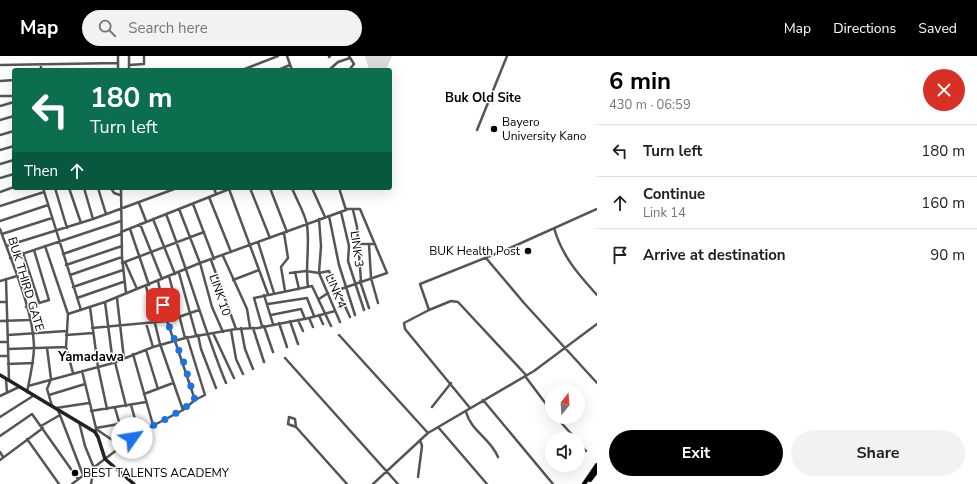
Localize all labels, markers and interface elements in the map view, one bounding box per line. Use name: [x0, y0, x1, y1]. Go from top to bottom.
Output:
search box: [82, 10, 362, 46]
text: Map: [20, 15, 58, 41]
icon: search: [96, 17, 118, 39]
text: Search here: [128, 18, 208, 38]
text: Map: [784, 19, 811, 38]
text: Directions: [833, 19, 896, 38]
text: Saved: [918, 19, 957, 38]
text: 6 min: [609, 65, 671, 97]
button: close: [923, 69, 965, 111]
text: 180 m: [90, 79, 173, 117]
icon: left: [24, 84, 76, 136]
district label: Buk Old Site: [445, 89, 521, 107]
text: 430 m · 06:59: [609, 96, 691, 114]
place label: Bayero University Kano: [502, 114, 587, 144]
text: Turn left: [90, 115, 158, 139]
marker: Bayero University Kano: [489, 124, 499, 134]
icon: left: [609, 140, 631, 162]
text: Turn left: [643, 141, 702, 161]
text: 180 m: [921, 141, 965, 161]
icon: ahead: [66, 160, 88, 182]
text: Then: [24, 161, 58, 181]
text: Continue: [643, 184, 705, 204]
icon: ahead: [609, 192, 631, 214]
text: 160 m: [921, 193, 965, 213]
text: Link 14: [643, 204, 686, 222]
street label: LINK 3: [347, 230, 367, 268]
street label: BUK THIRD GATE: [4, 235, 48, 333]
place label: BUK Health Post: [429, 243, 521, 259]
icon: arrive: [609, 244, 631, 266]
text: Arrive at destination: [643, 245, 786, 265]
text: 90 m: [930, 245, 965, 265]
marker: BUK Health Post: [523, 246, 533, 256]
street label: LINK 4: [322, 271, 350, 311]
street label: LINK 10: [205, 272, 235, 318]
pin: [146, 288, 180, 322]
icon: arrive: [152, 294, 174, 316]
district label: Yamadawa: [57, 348, 124, 366]
north arrow: [545, 384, 585, 424]
map controls: [545, 384, 585, 472]
position arrow: [111, 417, 153, 459]
button: Exit: [609, 430, 783, 476]
button: Share: [791, 430, 965, 476]
button: sound: [545, 432, 585, 472]
place label: BEST TALENTS ACADEMY: [83, 465, 230, 481]
marker: BEST TALENTS ACADEMY: [70, 468, 80, 478]

